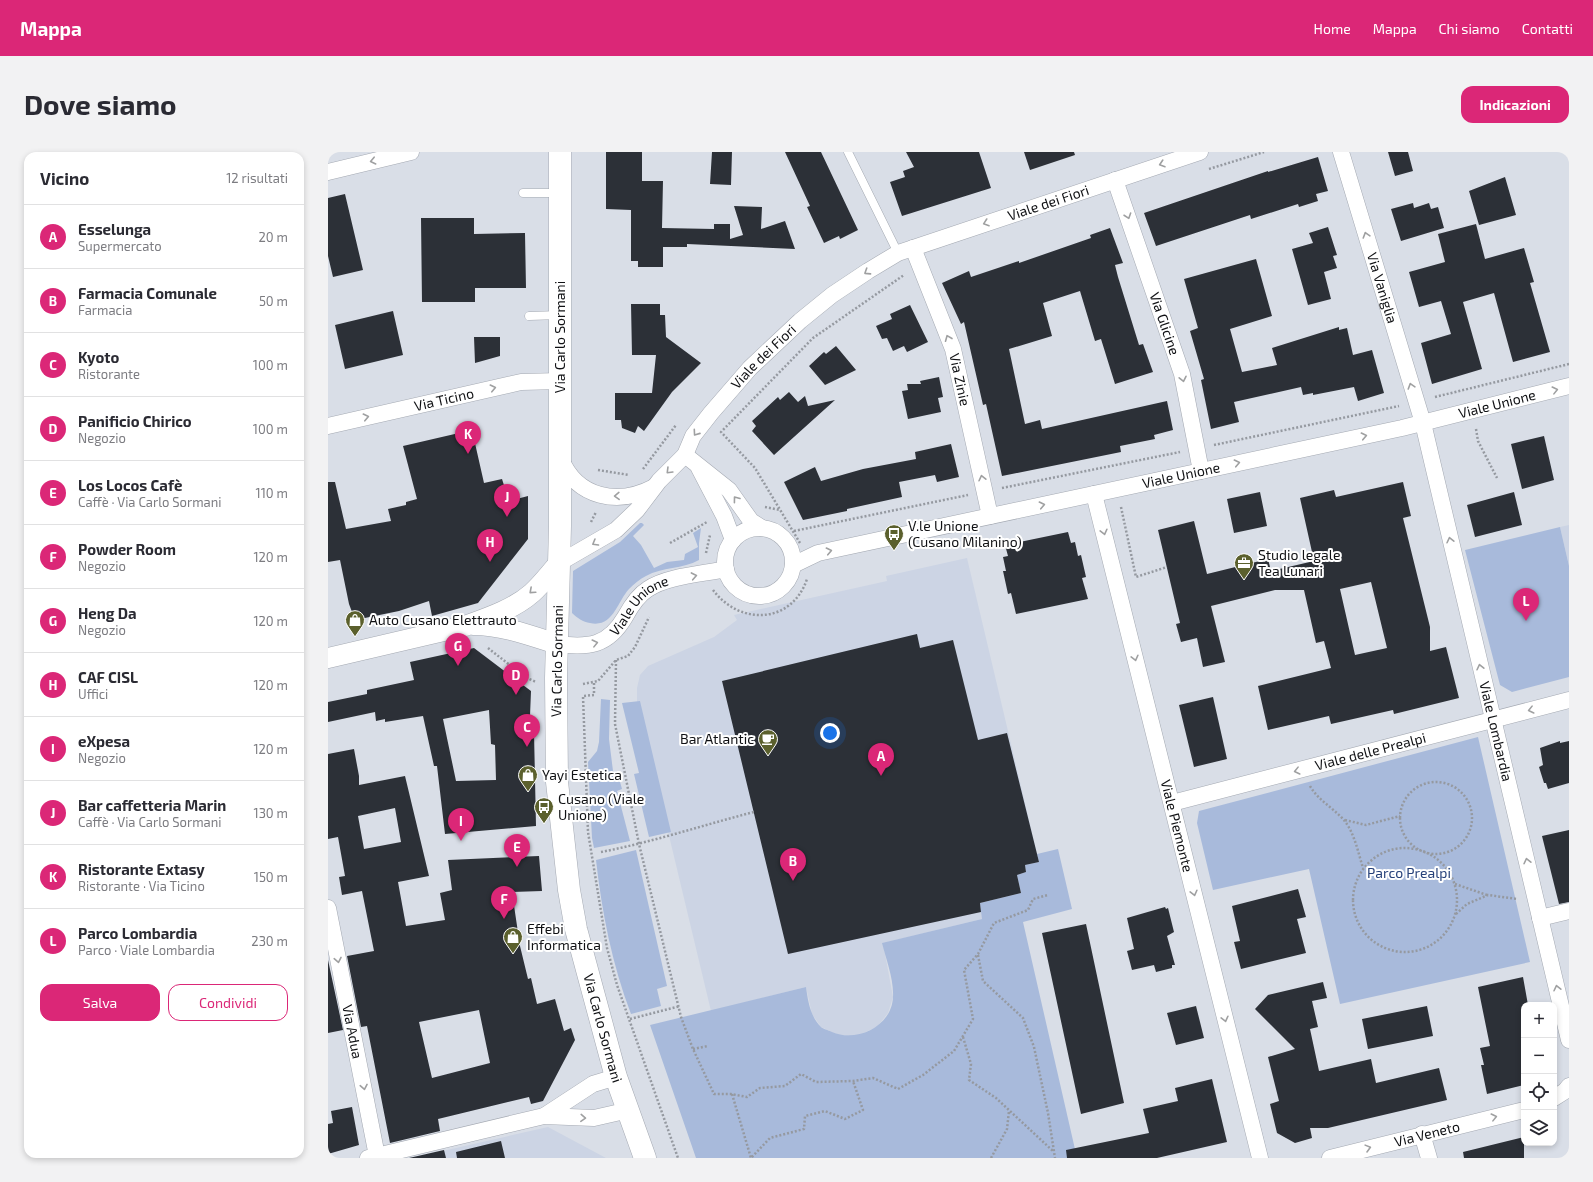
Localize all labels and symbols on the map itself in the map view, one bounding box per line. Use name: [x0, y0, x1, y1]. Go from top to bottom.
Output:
one-way arrow: [369, 156, 376, 165]
one-way arrow: [1159, 159, 1166, 168]
street label: Viale dei Fiori: [1005, 181, 1091, 224]
one-way arrow: [1123, 213, 1131, 220]
one-way arrow: [983, 218, 990, 227]
one-way arrow: [1362, 231, 1371, 238]
street label: Via Vaniglia: [1364, 250, 1401, 325]
one-way arrow: [864, 268, 871, 275]
street label: Via Carlo Sormani: [551, 281, 568, 393]
street label: Via Glicine: [1146, 290, 1184, 357]
street label: Viale dei Fiori: [727, 320, 799, 392]
one-way arrow: [945, 334, 953, 341]
street label: Via Zinie: [946, 352, 974, 407]
one-way arrow: [1178, 376, 1187, 382]
one-way arrow: [1407, 383, 1416, 390]
street label: Via Ticino: [412, 384, 475, 414]
one-way arrow: [490, 385, 496, 393]
street label: Viale Unione: [1457, 386, 1537, 421]
one-way arrow: [1552, 386, 1559, 394]
one-way arrow: [363, 414, 369, 422]
pin: K: [455, 421, 481, 454]
one-way arrow: [693, 429, 701, 436]
one-way arrow: [1361, 433, 1368, 441]
street label: Viale Unione: [1140, 458, 1221, 491]
one-way arrow: [1234, 460, 1240, 468]
one-way arrow: [666, 466, 674, 474]
one-way arrow: [978, 475, 986, 481]
pin: J: [494, 484, 520, 517]
one-way arrow: [614, 492, 620, 500]
one-way arrow: [734, 497, 741, 504]
one-way arrow: [1039, 502, 1045, 510]
place label: V.le Unione (Cusano Milanino): [908, 517, 1022, 550]
bus stop icon: V.le Unione (Cusano Milanino): [883, 523, 905, 551]
pin: H: [477, 529, 503, 562]
one-way arrow: [1099, 529, 1107, 535]
one-way arrow: [1447, 537, 1455, 544]
one-way arrow: [592, 538, 599, 545]
place label: Studio legale Tea Lunari: [1258, 546, 1340, 579]
one-way arrow: [826, 547, 832, 555]
office icon: Studio legale Tea Lunari: [1233, 552, 1255, 580]
street label: Viale Unione: [606, 572, 670, 639]
one-way arrow: [691, 572, 697, 580]
one-way arrow: [530, 587, 537, 594]
pin: L: [1513, 588, 1539, 621]
street label: Via Carlo Sormani: [547, 605, 566, 717]
shop icon: Auto Cusano Elettrauto: [344, 609, 366, 637]
place label: Auto Cusano Elettrauto: [369, 611, 517, 628]
pin: G: [445, 633, 471, 666]
one-way arrow: [592, 639, 599, 648]
one-way arrow: [1131, 655, 1139, 661]
pin: D: [503, 662, 529, 695]
one-way arrow: [1477, 664, 1485, 670]
street label: Viale Lombardia: [1476, 680, 1516, 783]
one-way arrow: [1528, 705, 1535, 714]
pin: C: [514, 714, 540, 747]
your location: [820, 723, 840, 743]
cafe icon: Bar Atlantic: [757, 728, 779, 756]
street label: Viale delle Prealpi: [1313, 729, 1428, 774]
place label: Bar Atlantic: [680, 730, 754, 747]
pin: A: [868, 743, 894, 776]
shop icon: Yayi Estetica: [517, 764, 539, 792]
place label: Yayi Estetica: [542, 766, 622, 783]
one-way arrow: [1294, 766, 1300, 774]
street label: Viale Piemonte: [1158, 778, 1197, 874]
place label: Cusano (Viale Unione): [558, 790, 644, 823]
bus stop icon: Cusano (Viale Unione): [533, 796, 555, 824]
pin: I: [448, 808, 474, 841]
pin: E: [504, 834, 530, 867]
pin: B: [780, 848, 806, 881]
one-way arrow: [1523, 858, 1531, 865]
park label: Parco Prealpi: [1367, 864, 1451, 881]
pin: F: [491, 886, 517, 919]
one-way arrow: [1189, 889, 1198, 896]
place label: Effebi Informatica: [527, 920, 601, 953]
shop icon: Effebi Informatica: [502, 926, 524, 954]
one-way arrow: [334, 956, 342, 963]
street label: Via Carlo Sormani: [580, 972, 626, 1085]
one-way arrow: [1553, 985, 1561, 991]
street label: Via Adua: [339, 1003, 367, 1060]
one-way arrow: [1221, 1016, 1229, 1022]
one-way arrow: [359, 1084, 367, 1090]
one-way arrow: [1490, 1113, 1497, 1122]
one-way arrow: [580, 1114, 586, 1122]
street label: Via Veneto: [1392, 1117, 1462, 1150]
one-way arrow: [1364, 1144, 1371, 1153]

